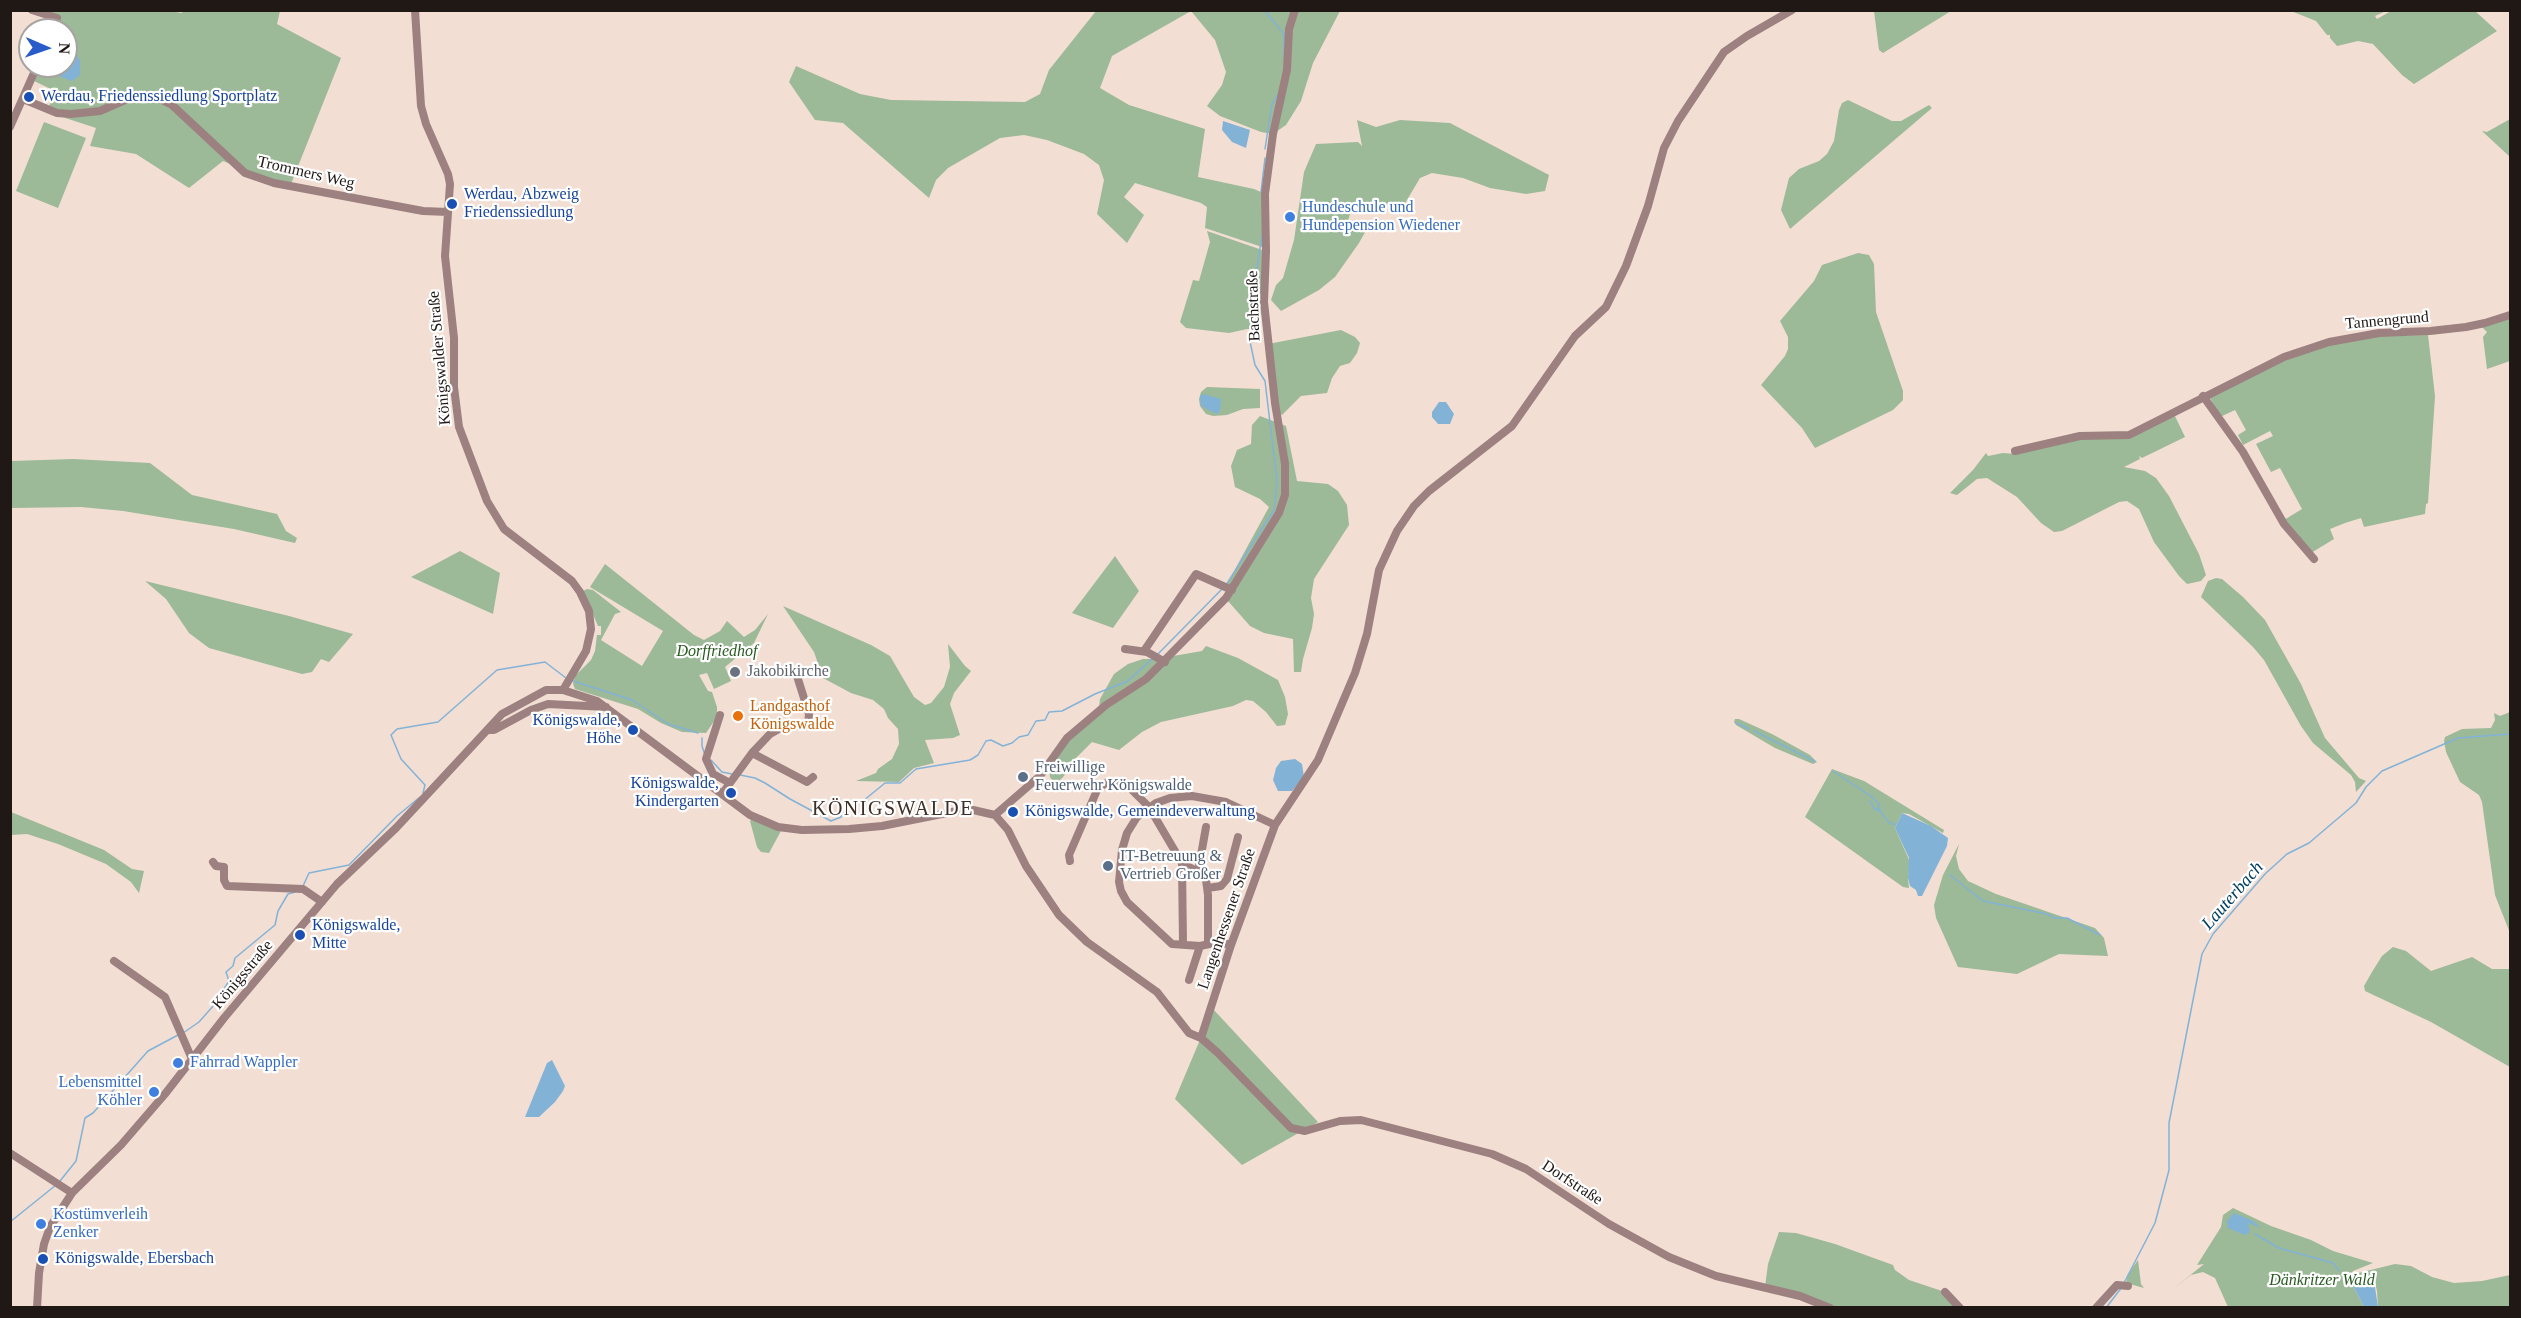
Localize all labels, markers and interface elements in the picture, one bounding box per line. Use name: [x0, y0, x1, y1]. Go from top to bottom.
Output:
north arrow: [18, 18, 78, 78]
text: N: [56, 43, 73, 55]
place label: Werdau, Friedenssiedlung Sportplatz: [41, 87, 277, 107]
marker: Werdau, Friedenssiedlung Sportplatz: [22, 90, 36, 104]
street label: Trommers Weg: [256, 153, 356, 193]
place label: Werdau, Abzweig Friedenssiedlung: [464, 185, 579, 223]
marker: Werdau, Abzweig Friedenssiedlung: [445, 197, 459, 211]
place label: Hundeschule und Hundepension Wiedener: [1302, 198, 1460, 236]
marker: Hundeschule und Hundepension Wiedener: [1283, 210, 1297, 224]
street label: Bachstraße: [1243, 270, 1265, 342]
street label: Königswalder Straße: [425, 290, 455, 426]
street label: Tannengrund: [2344, 308, 2430, 334]
park label: Dorffriedhof: [677, 642, 757, 662]
place label: Jakobikirche: [747, 662, 829, 682]
marker: Jakobikirche: [728, 665, 742, 679]
place label: Landgasthof Königswalde: [750, 697, 834, 735]
marker: Landgasthof Königswalde: [731, 709, 745, 723]
place label: Königswalde, Höhe: [533, 711, 621, 749]
marker: Königswalde, Höhe: [626, 723, 640, 737]
place label: Freiwillige Feuerwehr Königswalde: [1035, 758, 1192, 796]
marker: Freiwillige Feuerwehr Königswalde: [1016, 770, 1030, 784]
place label: Königswalde, Kindergarten: [631, 774, 719, 812]
marker: Königswalde, Kindergarten: [724, 786, 738, 800]
district label: KÖNIGSWALDE: [812, 798, 974, 822]
place label: Königswalde, Gemeindeverwaltung: [1025, 802, 1255, 822]
marker: Königswalde, Gemeindeverwaltung: [1006, 805, 1020, 819]
street label: Langenhessener Straße: [1194, 846, 1260, 992]
place label: IT-Betreuung & Vertrieb Großer: [1120, 847, 1222, 885]
water label: Lauterbach: [2198, 858, 2268, 934]
marker: IT-Betreuung & Vertrieb Großer: [1101, 859, 1115, 873]
place label: Königswalde, Mitte: [312, 916, 400, 954]
marker: Königswalde, Mitte: [293, 928, 307, 942]
street label: Königsstraße: [209, 936, 277, 1014]
place label: Fahrrad Wappler: [190, 1053, 298, 1073]
marker: Fahrrad Wappler: [171, 1056, 185, 1070]
place label: Lebensmittel Köhler: [58, 1073, 142, 1111]
marker: Lebensmittel Köhler: [147, 1085, 161, 1099]
street label: Dorfstraße: [1538, 1156, 1606, 1210]
place label: Kostümverleih Zenker: [53, 1205, 148, 1243]
marker: Kostümverleih Zenker: [34, 1217, 48, 1231]
place label: Königswalde, Ebersbach: [55, 1249, 214, 1269]
marker: Königswalde, Ebersbach: [36, 1252, 50, 1266]
park label: Dänkritzer Wald: [2269, 1271, 2375, 1291]

